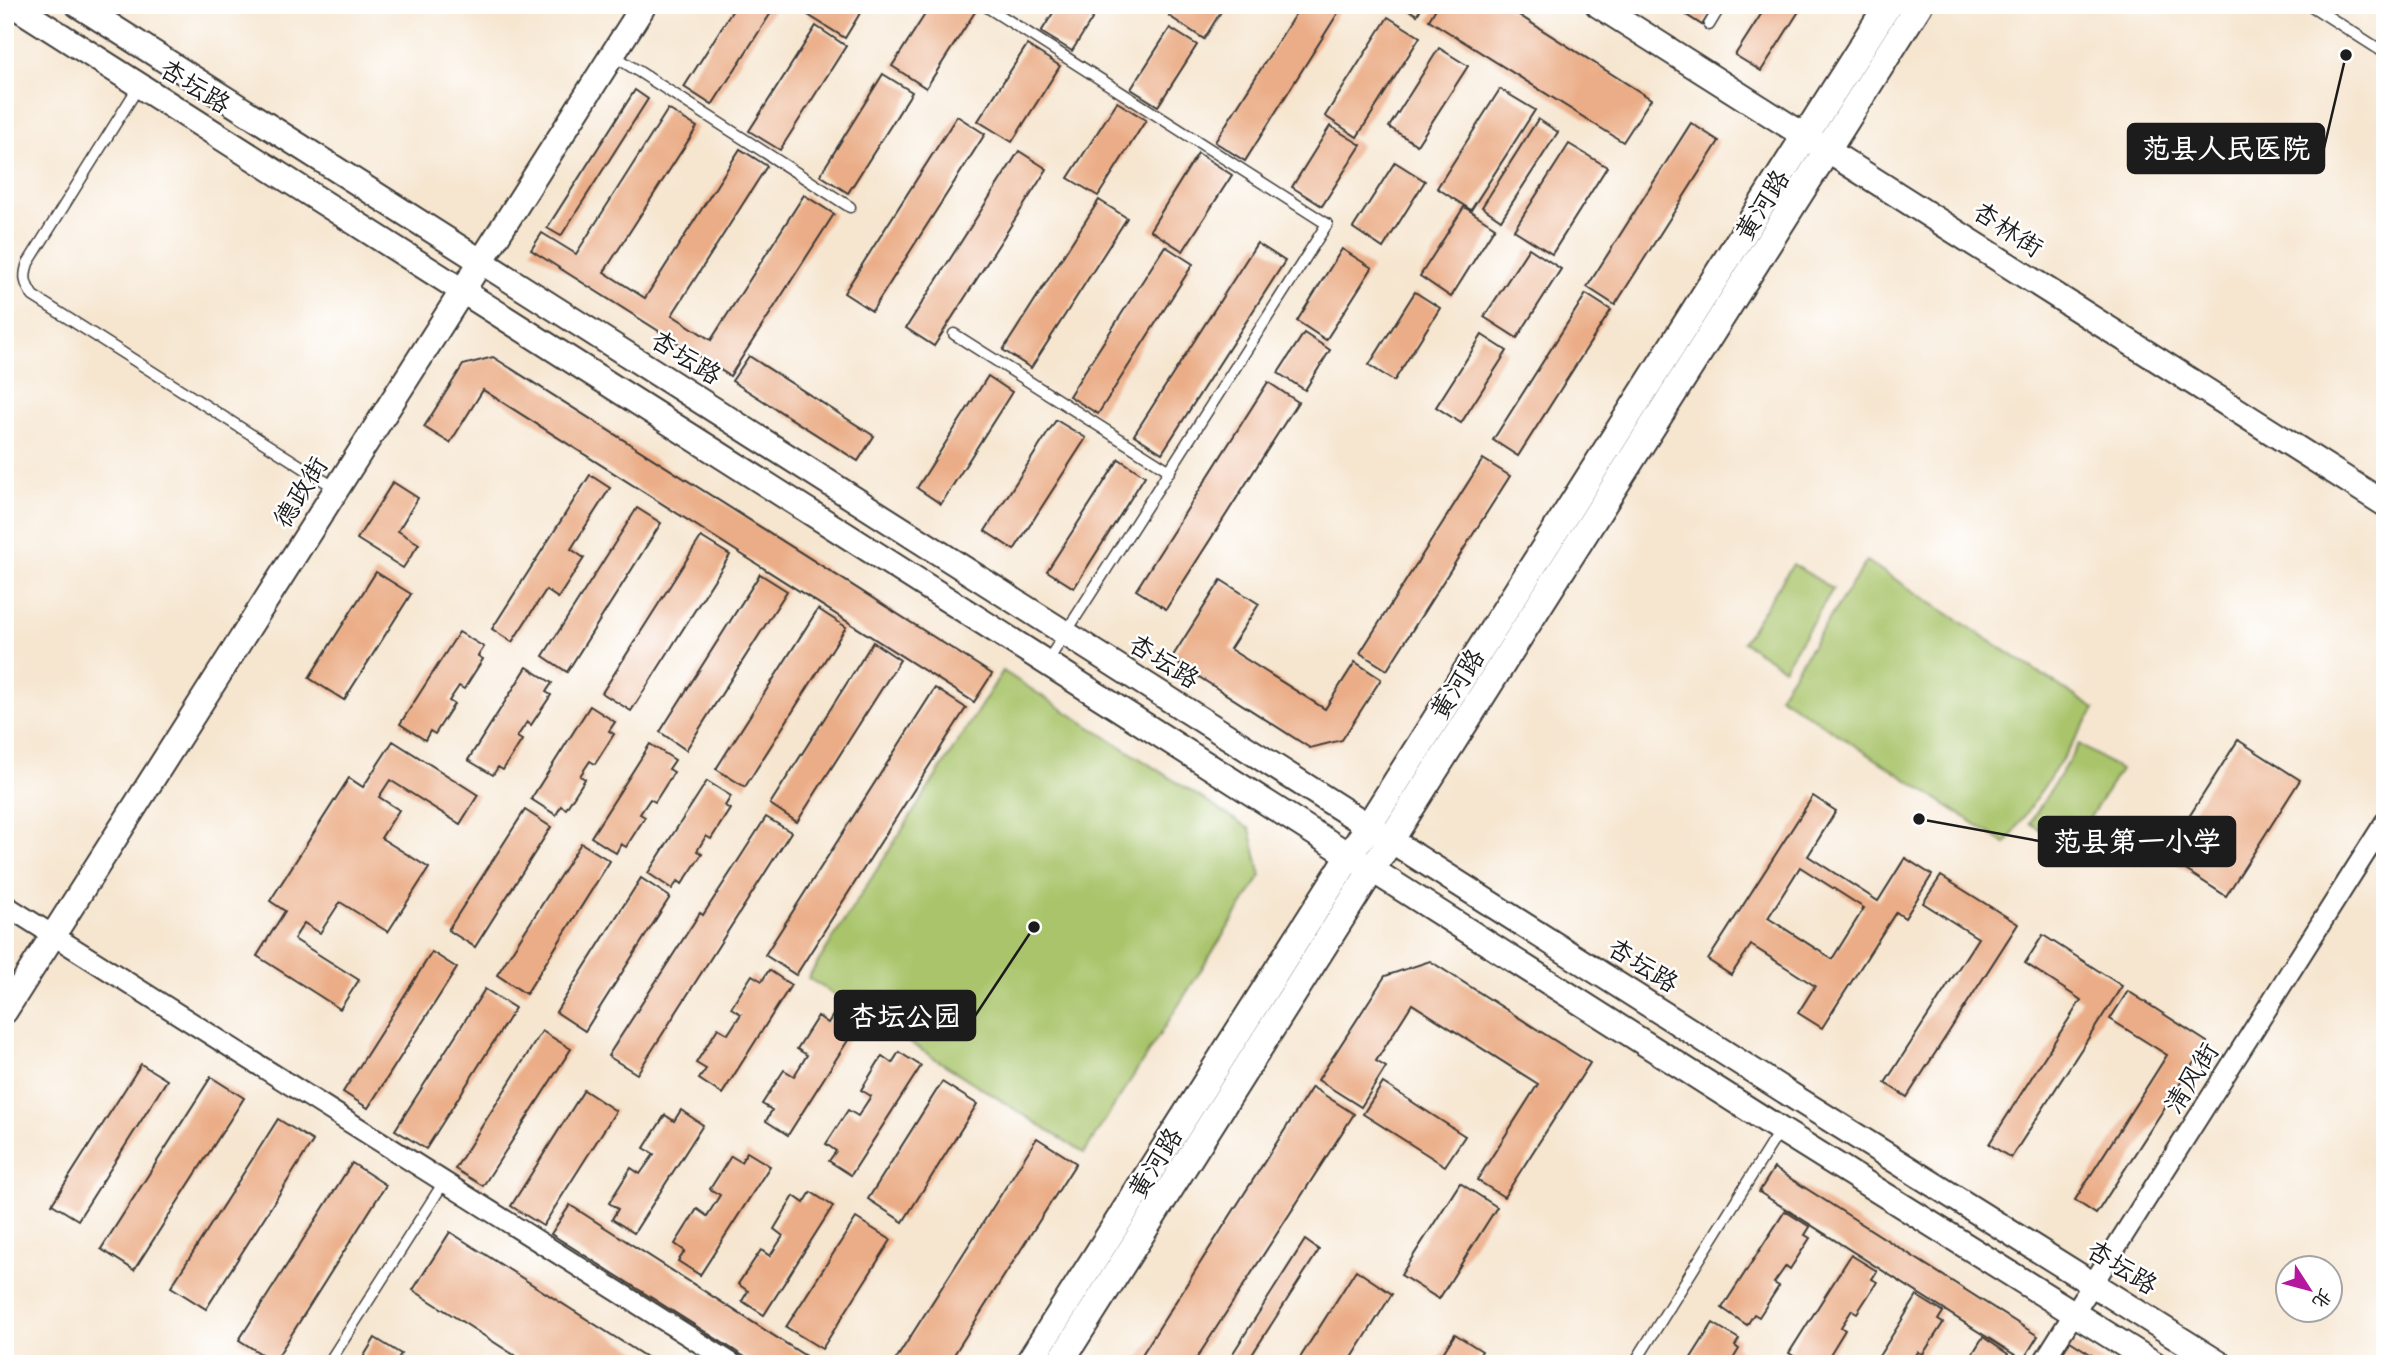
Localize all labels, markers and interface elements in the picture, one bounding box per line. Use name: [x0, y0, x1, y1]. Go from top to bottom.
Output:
street label: 杏坛路: [150, 46, 240, 126]
callout: 范县人民医院: [2128, 124, 2324, 173]
text: 范县人民医院: [2142, 124, 2310, 173]
street label: 黄河路: [1722, 160, 1802, 250]
street label: 杏林街: [1963, 188, 2053, 270]
street label: 杏坛路: [641, 317, 731, 397]
street label: 德政街: [260, 447, 340, 537]
street label: 杏坛路: [1119, 621, 1209, 701]
street label: 黄河路: [1417, 639, 1497, 729]
callout: 范县第一小学: [2039, 817, 2235, 866]
text: 范县第一小学: [2053, 817, 2221, 866]
street label: 杏坛路: [1598, 925, 1688, 1005]
callout: 杏坛公园: [835, 991, 975, 1040]
text: 杏坛公园: [849, 992, 961, 1041]
street label: 清风街: [2151, 1033, 2231, 1123]
street label: 黄河路: [1115, 1118, 1195, 1208]
street label: 杏坛路: [2077, 1227, 2167, 1307]
north arrow: [2274, 1254, 2344, 1324]
text: 北: [2303, 1281, 2341, 1316]

